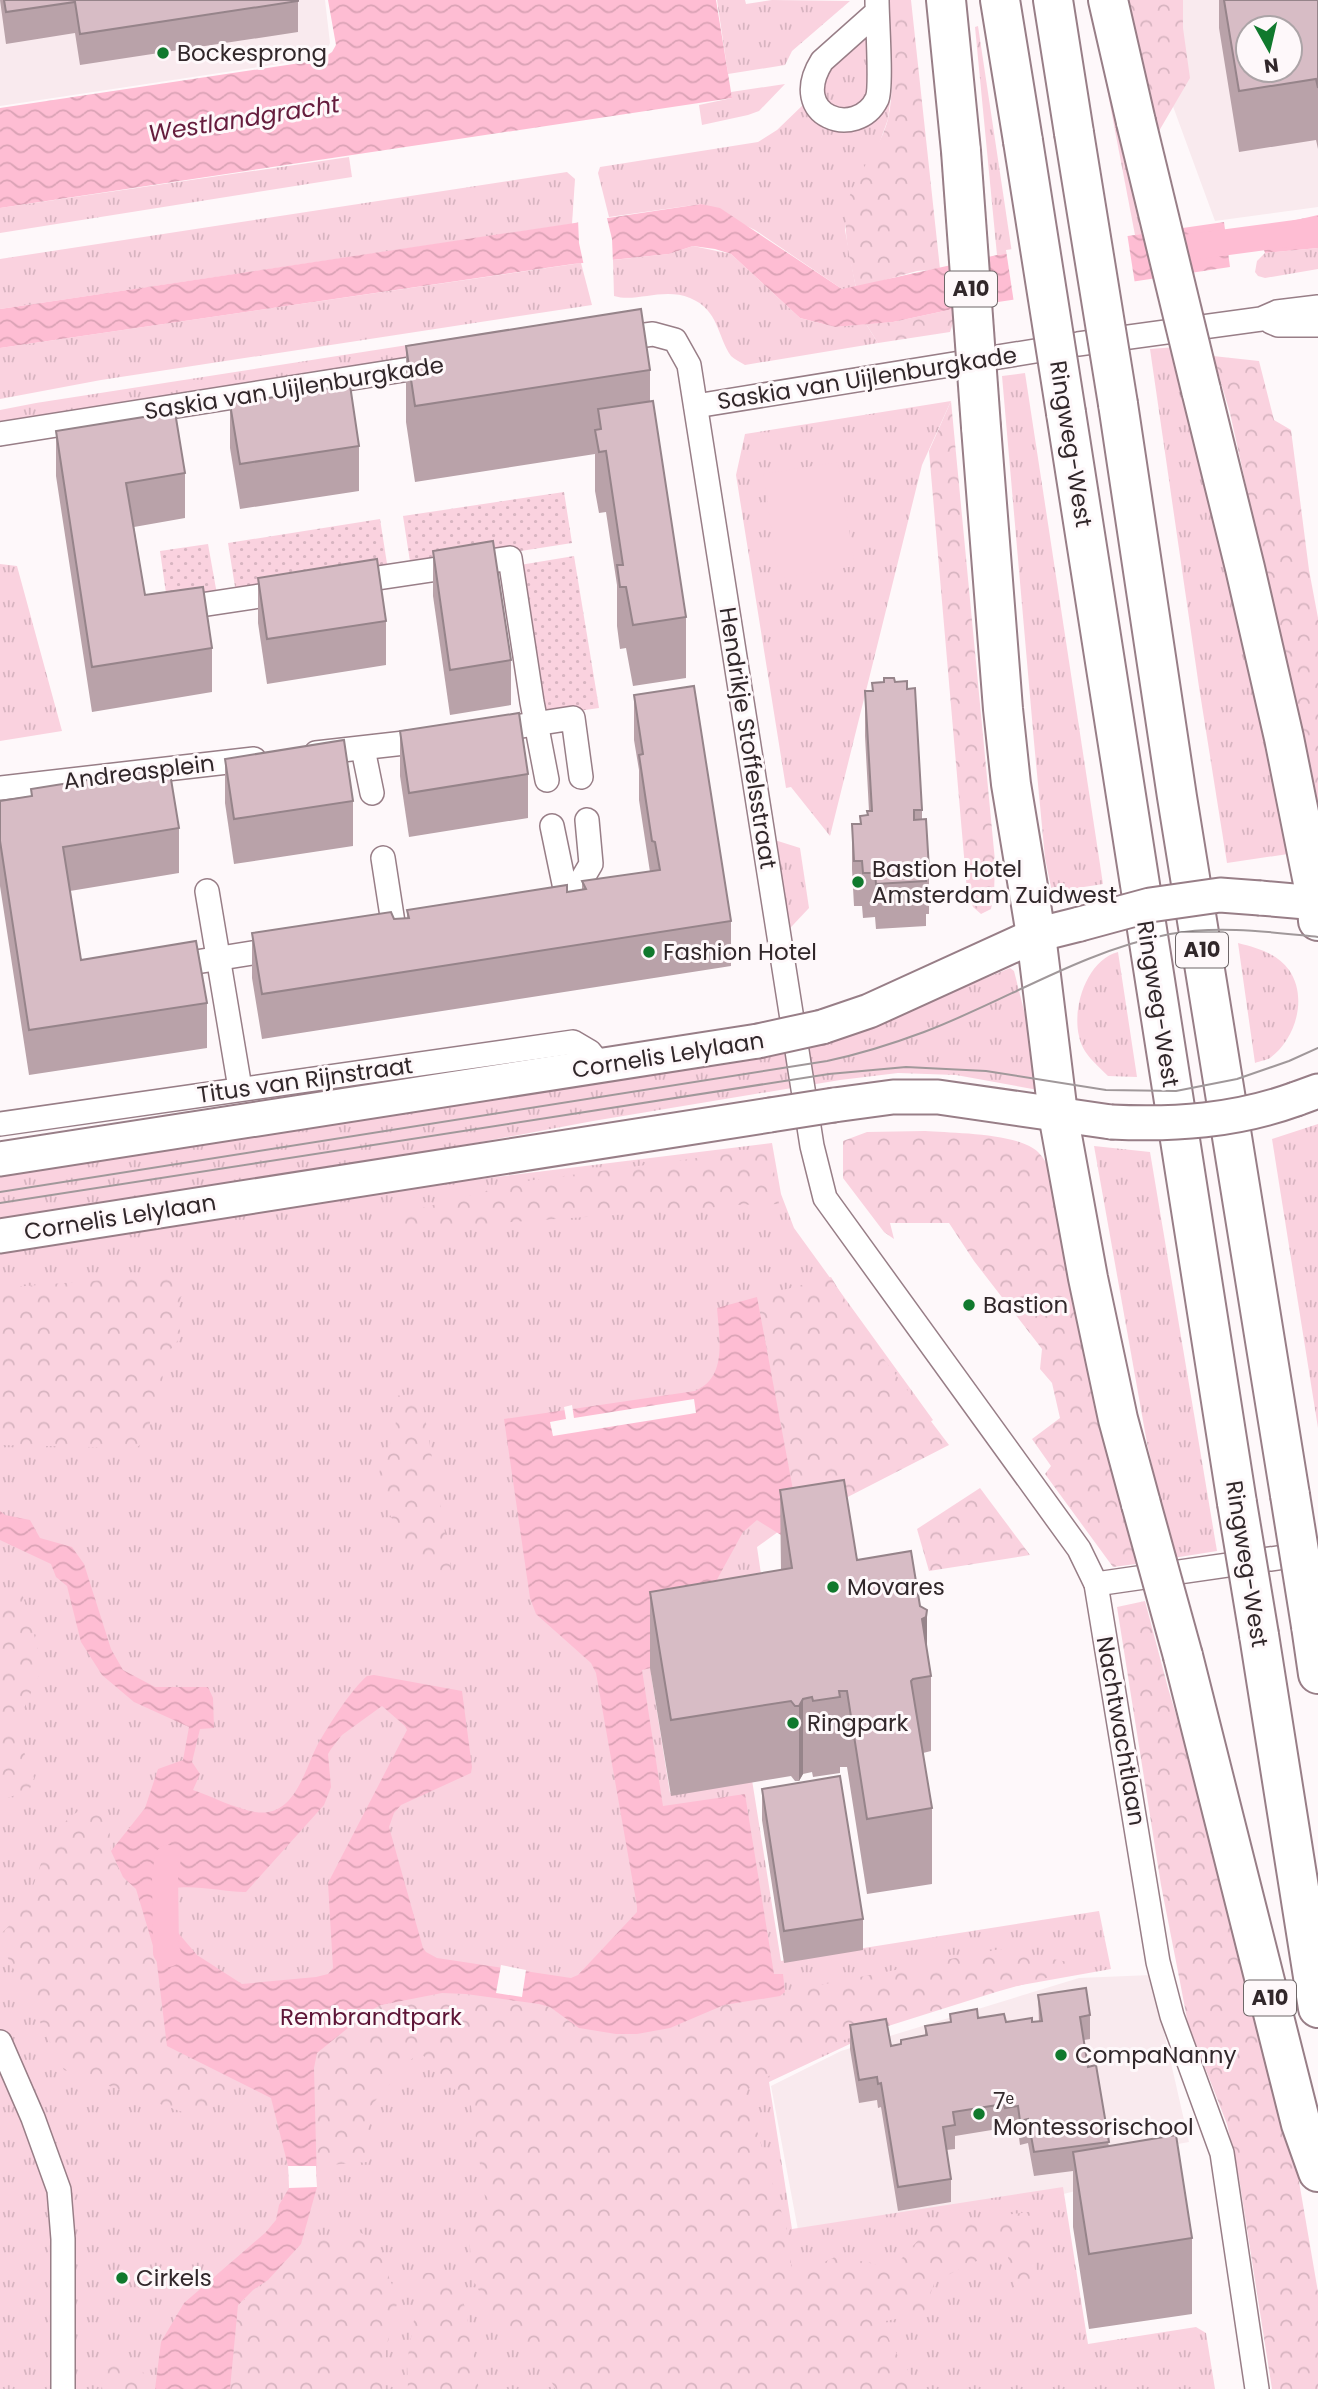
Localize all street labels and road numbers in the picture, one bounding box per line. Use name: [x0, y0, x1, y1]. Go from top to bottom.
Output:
road number: A10: [945, 272, 997, 306]
street label: Saskia van Uijlenburgkade: [715, 339, 1019, 417]
street label: Saskia van Uijlenburgkade: [142, 349, 446, 427]
street label: Ringweg-West: [1042, 358, 1100, 530]
street label: Hendrikje Stoffelsstraat: [711, 605, 785, 871]
street label: Andreasplein: [62, 747, 216, 797]
street label: Ringweg-West: [1129, 918, 1187, 1090]
road number: A10: [1176, 932, 1228, 968]
street label: Cornelis Lelylaan: [570, 1024, 766, 1086]
street label: Titus van Rijnstraat: [195, 1049, 415, 1111]
street label: Cornelis Lelylaan: [22, 1186, 218, 1248]
street label: Ringweg-West: [1218, 1478, 1276, 1650]
street label: Nachtwachtlaan: [1089, 1634, 1153, 1828]
road number: A10: [1244, 1980, 1296, 2016]

